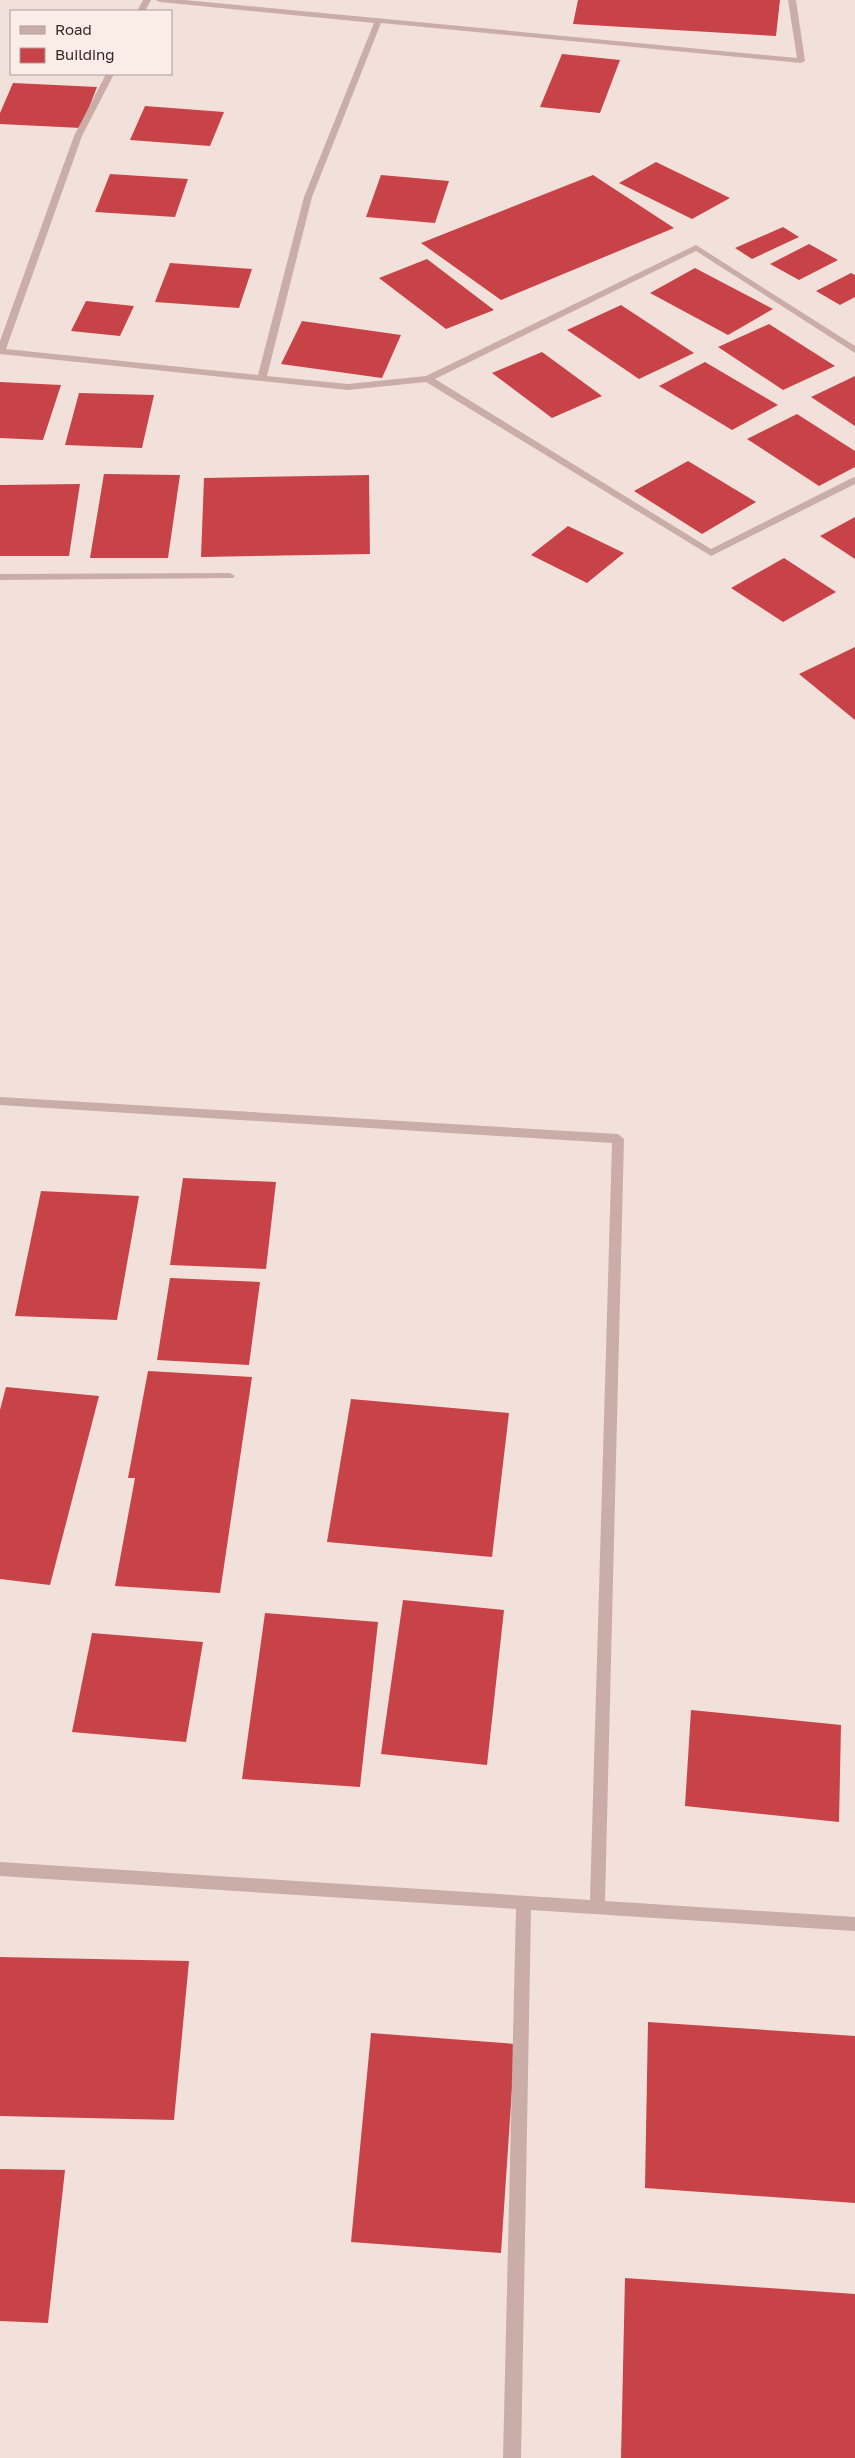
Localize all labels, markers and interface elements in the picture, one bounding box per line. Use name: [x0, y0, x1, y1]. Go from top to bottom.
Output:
legend: [10, 10, 172, 75]
text: Road: [55, 20, 92, 38]
text: Building: [55, 45, 115, 63]

